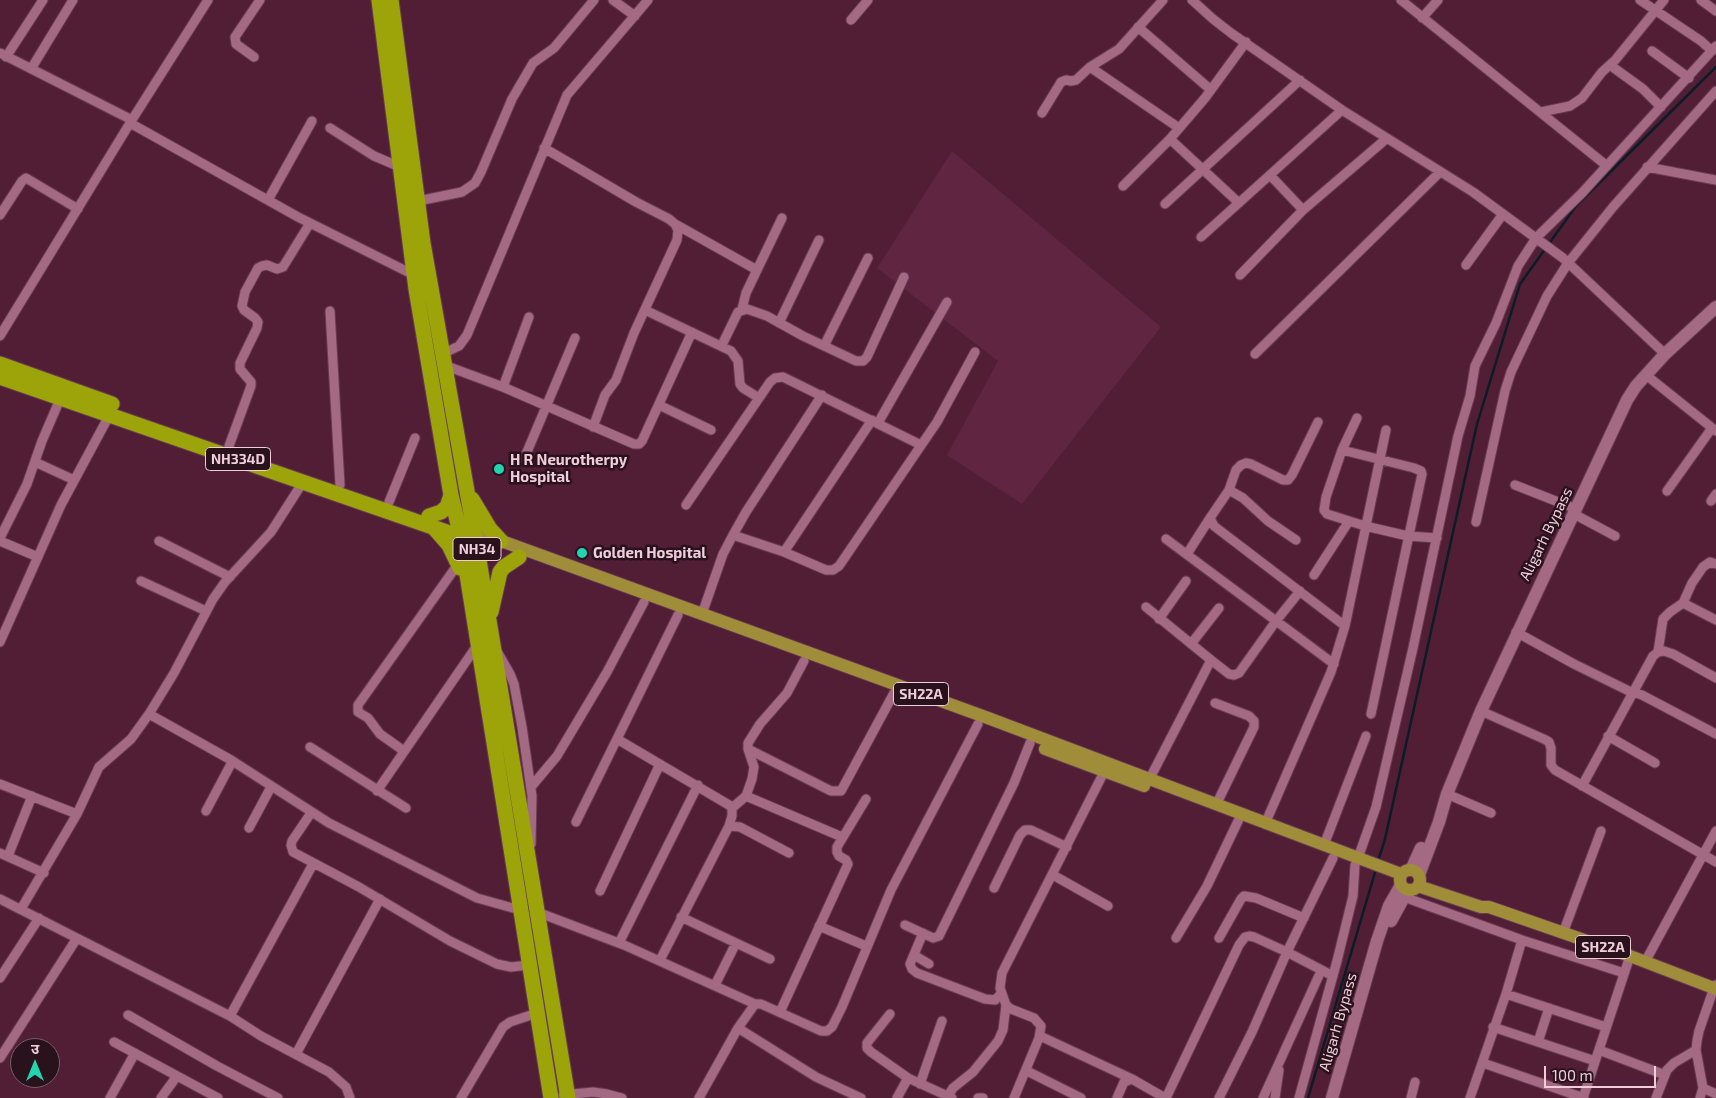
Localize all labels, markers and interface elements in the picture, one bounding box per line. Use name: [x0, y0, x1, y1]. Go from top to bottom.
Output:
road number: NH334D: [206, 448, 270, 470]
place label: H R Neurotherpy Hospital: [510, 451, 627, 486]
marker: H R Neurotherpy Hospital: [492, 462, 506, 476]
street label: Aligarh Bypass: [1516, 484, 1576, 584]
road number: NH34: [453, 538, 501, 560]
place label: Golden Hospital: [593, 544, 706, 562]
marker: Golden Hospital: [575, 546, 589, 560]
road number: SH22A: [894, 682, 948, 706]
road number: SH22A: [1576, 936, 1630, 959]
street label: Aligarh Bypass: [1315, 971, 1361, 1073]
north arrow: [10, 1038, 60, 1088]
text: उ: [31, 1040, 39, 1057]
scale bar: [1546, 1056, 1658, 1088]
text: 100 m: [1552, 1066, 1593, 1084]

